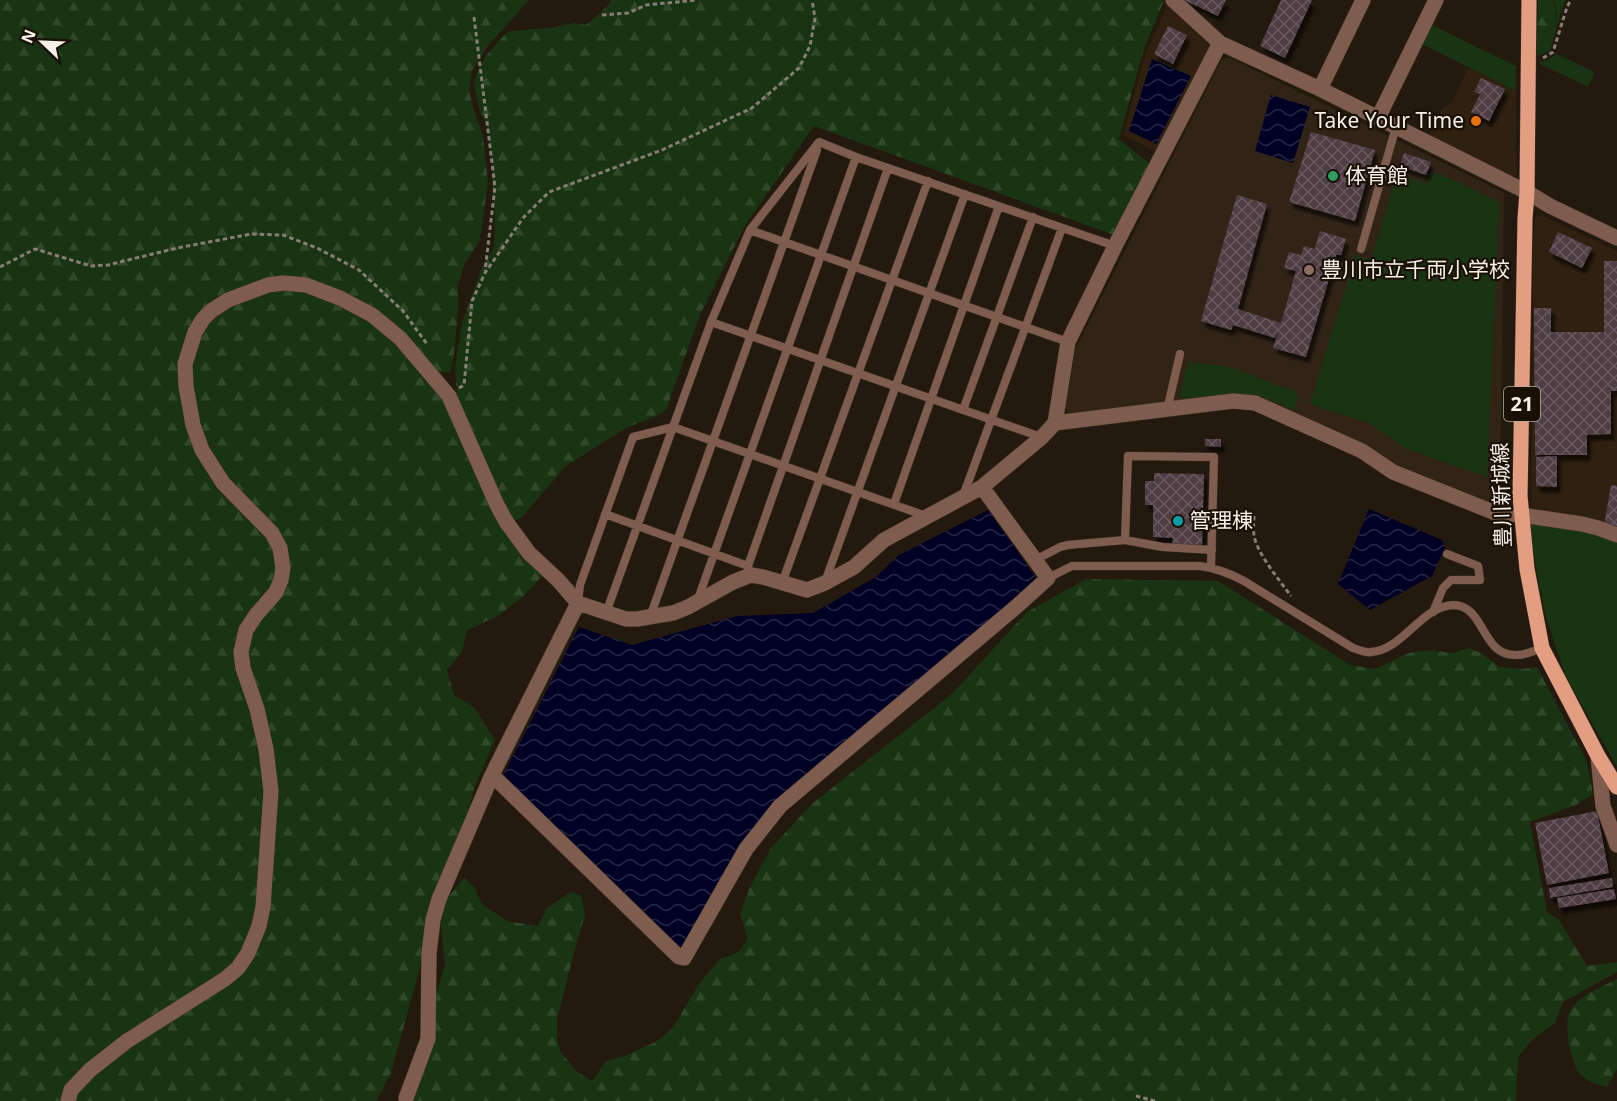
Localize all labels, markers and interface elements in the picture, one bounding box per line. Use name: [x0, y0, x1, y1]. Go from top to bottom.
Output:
north arrow: [12, 12, 72, 72]
text: N: [16, 26, 41, 46]
place label: Take Your Time: [1314, 106, 1464, 134]
marker: Take Your Time: [1469, 114, 1483, 128]
place label: 体育館: [1345, 161, 1408, 189]
marker: 体育館: [1326, 169, 1340, 183]
place label: 豊川市立千両小学校: [1321, 255, 1510, 283]
marker: 豊川市立千両小学校: [1302, 263, 1316, 277]
road number: 21: [1504, 387, 1540, 421]
street label: 豊川新城線: [1485, 442, 1517, 548]
place label: 管理棟: [1190, 506, 1253, 534]
marker: 管理棟: [1171, 514, 1185, 528]

